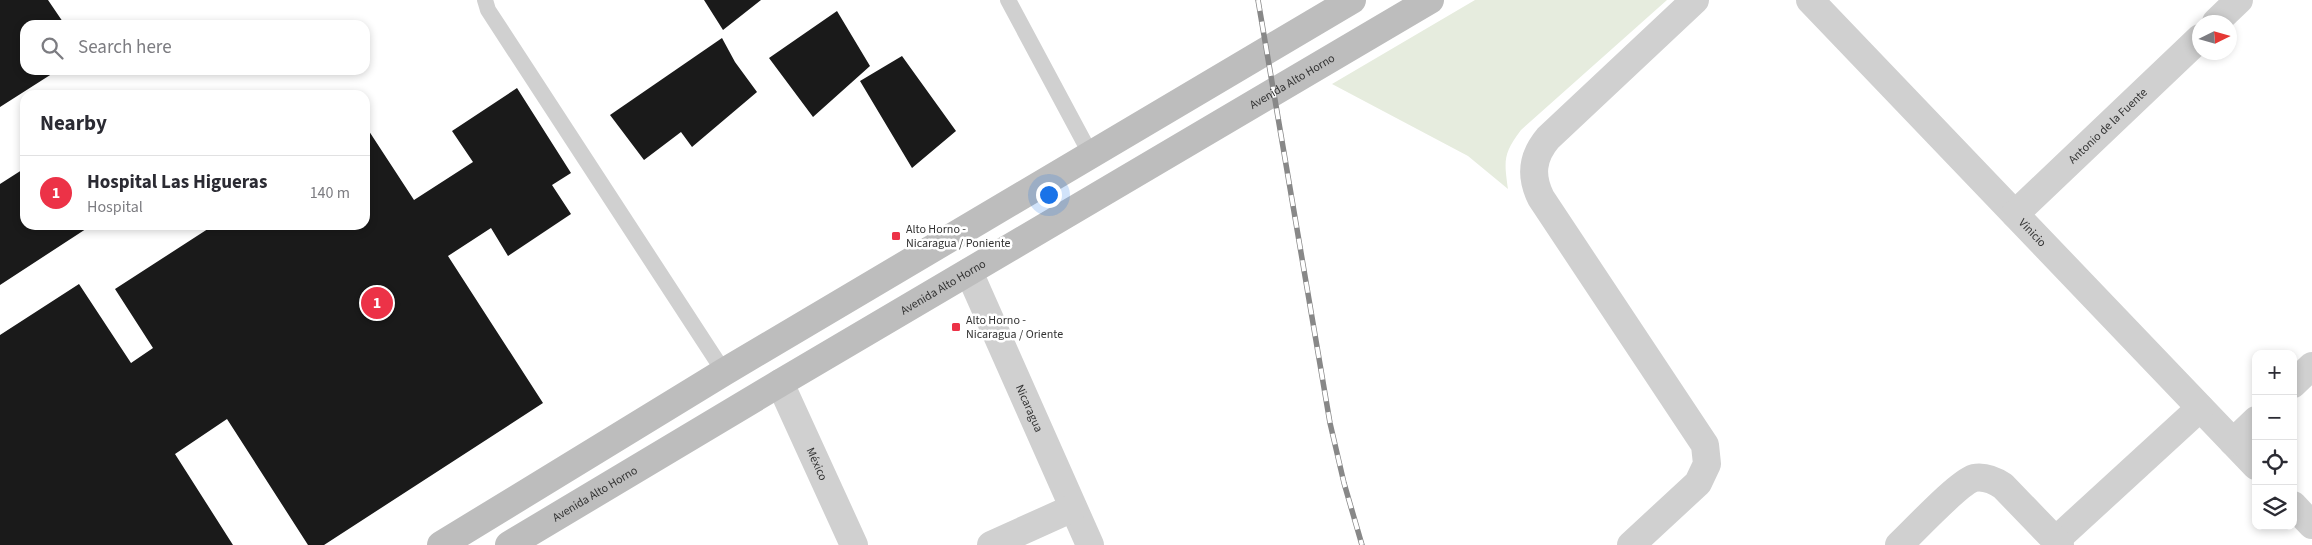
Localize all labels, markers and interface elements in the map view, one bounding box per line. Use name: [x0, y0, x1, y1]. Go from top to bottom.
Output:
north arrow: [2192, 15, 2237, 60]
search box: [20, 20, 370, 75]
icon: search: [38, 34, 66, 62]
text: Search here: [78, 34, 172, 61]
street label: Avenida Alto Horno: [1246, 49, 1338, 113]
street label: Antonio de la Fuente: [2064, 84, 2151, 167]
text: Nearby: [40, 108, 107, 138]
text: Hospital Las Higueras: [87, 169, 267, 196]
text: 1: [52, 182, 60, 204]
text: 140 m: [310, 182, 350, 204]
your location: [1036, 182, 1062, 208]
text: Hospital: [87, 196, 143, 218]
street label: Vinicio: [2015, 215, 2050, 251]
place label: Alto Horno - Nicaragua / Poniente: [906, 221, 1011, 252]
marker: Alto Horno - Nicaragua / Poniente: [890, 230, 902, 242]
street label: Avenida Alto Horno: [897, 255, 989, 319]
pin: 1: [361, 284, 393, 322]
place label: Alto Horno - Nicaragua / Oriente: [966, 312, 1063, 343]
marker: Alto Horno - Nicaragua / Oriente: [950, 321, 962, 333]
map controls: [2252, 350, 2297, 530]
button: +: [2252, 350, 2297, 395]
street label: Nicaragua: [1011, 382, 1047, 435]
button: −: [2252, 395, 2297, 440]
button: locate: [2252, 440, 2297, 485]
street label: México: [802, 445, 832, 483]
street label: Avenida Alto Horno: [549, 462, 641, 526]
button: layers: [2252, 485, 2297, 530]

